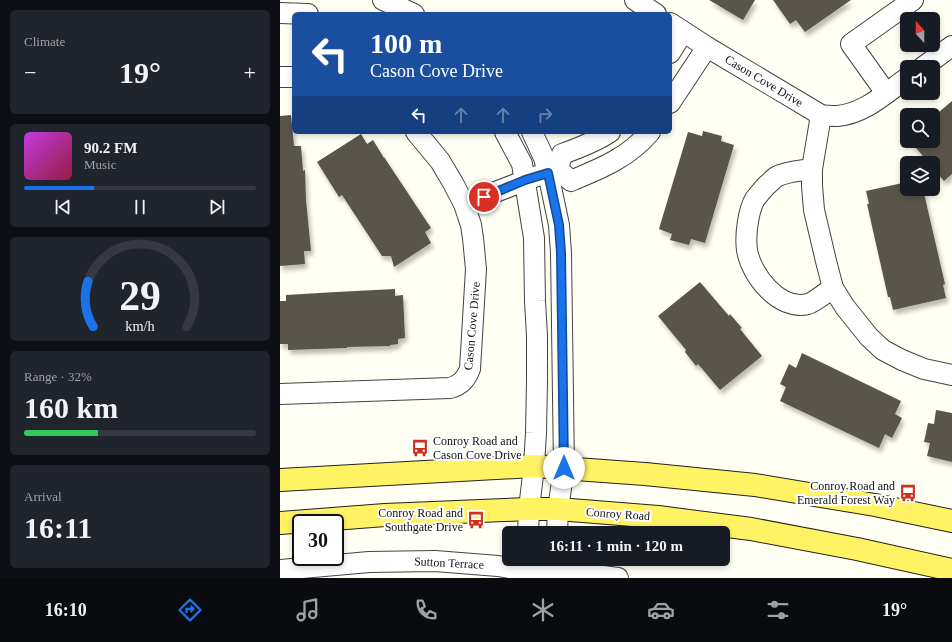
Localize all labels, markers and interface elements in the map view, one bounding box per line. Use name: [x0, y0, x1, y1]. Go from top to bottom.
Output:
north arrow: [900, 12, 940, 52]
map controls: [900, 12, 940, 196]
icon: left: [304, 28, 356, 80]
text: 100 m: [370, 28, 442, 59]
text: Climate: [24, 34, 65, 49]
street label: Cason Cove Drive: [722, 52, 806, 110]
text: 19°: [119, 56, 161, 89]
text: −: [24, 60, 36, 85]
text: +: [244, 60, 256, 85]
button: sound: [900, 60, 940, 100]
text: Cason Cove Drive: [370, 61, 503, 81]
icon: left: [408, 104, 430, 126]
icon: ahead: [450, 104, 472, 126]
icon: ahead: [492, 104, 514, 126]
icon: right: [534, 104, 556, 126]
button: search: [900, 108, 940, 148]
text: 90.2 FM: [84, 140, 137, 156]
button: layers: [900, 156, 940, 196]
text: Music: [84, 157, 117, 172]
pin: [467, 180, 501, 214]
icon: arrive: [473, 186, 495, 208]
icon: previous: [52, 196, 74, 218]
icon: pause: [129, 196, 151, 218]
icon: next: [206, 196, 228, 218]
text: 29: [119, 273, 161, 319]
street label: Cason Cove Drive: [461, 281, 483, 371]
text: km/h: [125, 318, 155, 334]
text: Range · 32%: [24, 369, 92, 384]
text: 160 km: [24, 391, 118, 424]
place label: Conroy Road and Cason Cove Drive: [433, 434, 522, 462]
bus stop icon: Conroy Road and Cason Cove Drive: [410, 438, 430, 458]
position arrow: [543, 447, 585, 489]
place label: Conroy Road and Emerald Forest Way: [797, 479, 895, 507]
bus stop icon: Conroy Road and Emerald Forest Way: [898, 483, 918, 503]
text: Arrival: [24, 489, 62, 504]
street label: Conroy Road: [585, 505, 651, 523]
place label: Conroy Road and Southgate Drive: [378, 506, 463, 534]
bus stop icon: Conroy Road and Southgate Drive: [466, 510, 486, 530]
text: 16:11: [24, 511, 92, 544]
speed limit sign: 30: [292, 514, 344, 566]
text: 16:11 · 1 min · 120 m: [549, 538, 683, 554]
street label: Sutton Terrace: [414, 554, 484, 572]
icon: directions: [176, 596, 204, 624]
icon: music: [294, 596, 322, 624]
icon: phone: [412, 596, 440, 624]
icon: climate: [529, 596, 557, 624]
icon: car: [647, 596, 675, 624]
icon: filters: [764, 596, 792, 624]
text: 16:10: [45, 600, 87, 620]
text: 19°: [882, 600, 907, 620]

